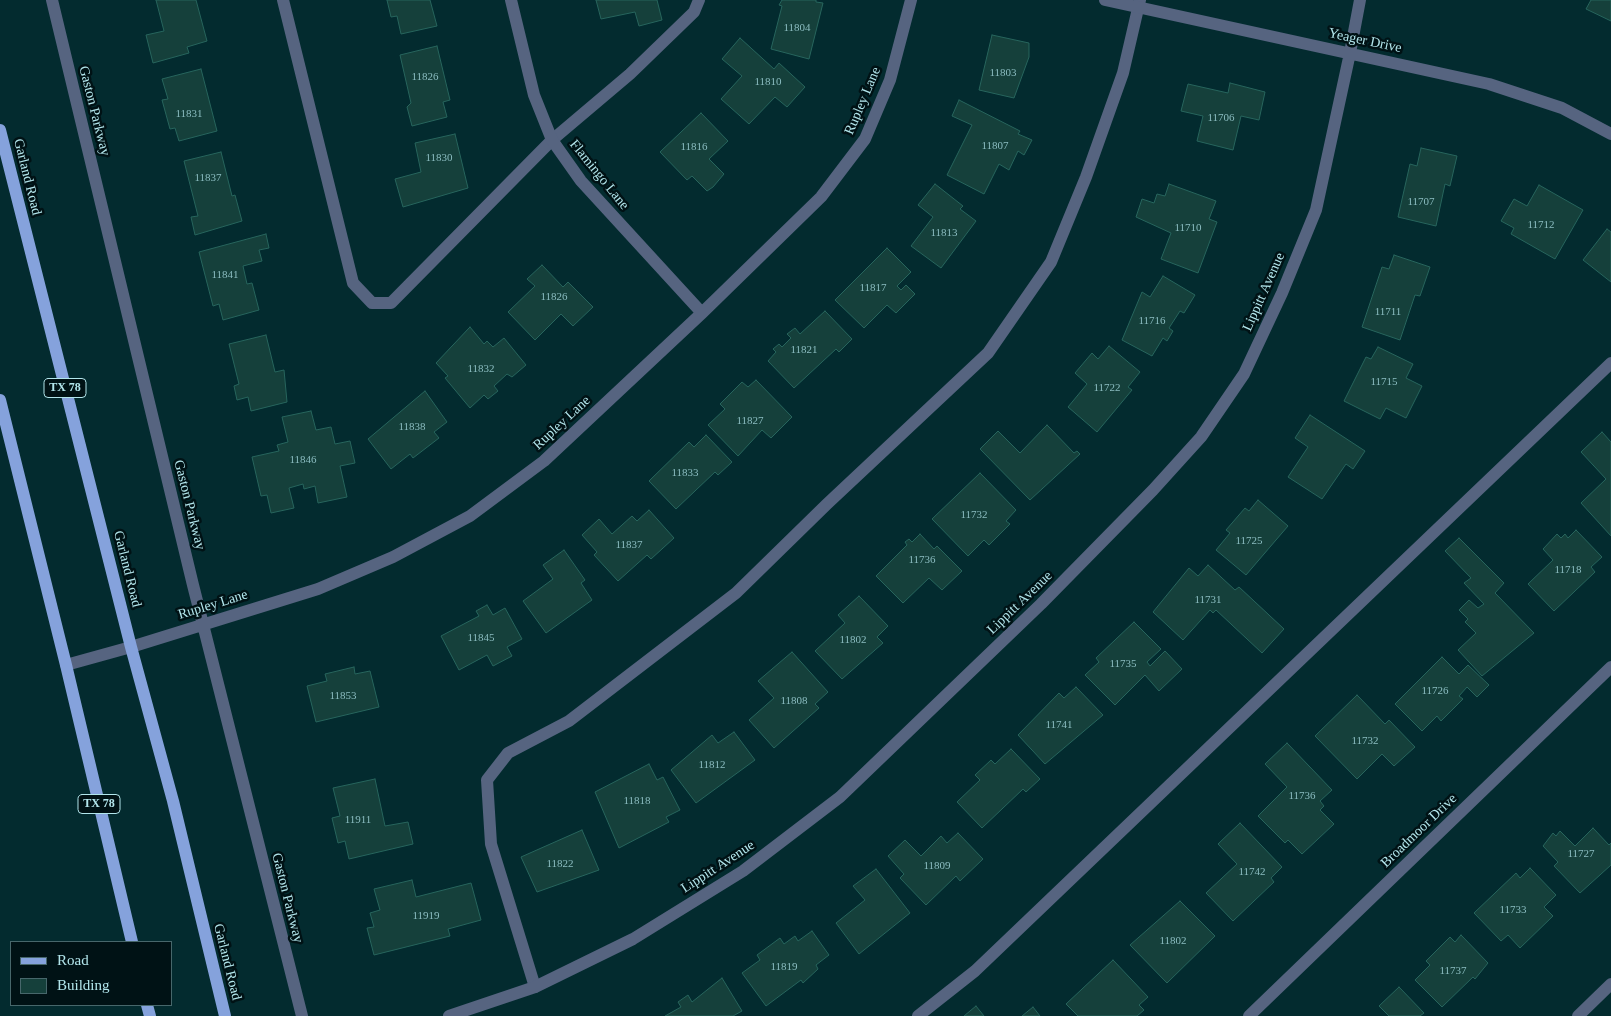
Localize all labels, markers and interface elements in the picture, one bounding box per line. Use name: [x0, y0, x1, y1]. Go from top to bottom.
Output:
house number: 11804: [783, 21, 811, 35]
street label: Yeager Drive: [1327, 25, 1403, 57]
street label: Gaston Parkway: [75, 64, 113, 158]
street label: Rupley Lane: [841, 65, 885, 137]
house number: 11803: [989, 66, 1017, 80]
house number: 11826: [411, 70, 439, 84]
house number: 11810: [754, 75, 782, 89]
house number: 11831: [175, 107, 203, 121]
house number: 11706: [1207, 111, 1235, 125]
street label: Garland Road: [9, 137, 45, 217]
street label: Flamingo Lane: [566, 137, 632, 213]
house number: 11807: [981, 139, 1009, 153]
house number: 11816: [680, 140, 708, 154]
house number: 11830: [425, 151, 453, 165]
house number: 11837: [194, 171, 222, 185]
house number: 11707: [1407, 195, 1435, 209]
house number: 11712: [1527, 218, 1555, 232]
house number: 11710: [1174, 221, 1202, 235]
house number: 11813: [930, 226, 958, 240]
street label: Lippitt Avenue: [1239, 250, 1289, 334]
house number: 11841: [211, 268, 239, 282]
house number: 11817: [859, 281, 887, 295]
house number: 11826: [540, 290, 568, 304]
house number: 11711: [1375, 305, 1401, 319]
house number: 11716: [1138, 314, 1166, 328]
house number: 11821: [790, 343, 818, 357]
house number: 11832: [467, 362, 495, 376]
house number: 11715: [1370, 375, 1398, 389]
road number: TX 78: [44, 378, 86, 398]
house number: 11722: [1093, 381, 1121, 395]
street label: Rupley Lane: [530, 392, 594, 454]
house number: 11827: [736, 414, 764, 428]
house number: 11838: [398, 420, 426, 434]
house number: 11846: [289, 453, 317, 467]
street label: Gaston Parkway: [170, 458, 208, 552]
house number: 11833: [671, 466, 699, 480]
house number: 11732: [960, 508, 988, 522]
street label: Garland Road: [109, 529, 145, 609]
house number: 11725: [1235, 534, 1263, 548]
house number: 11837: [615, 538, 643, 552]
house number: 11736: [908, 553, 936, 567]
house number: 11718: [1554, 563, 1582, 577]
street label: Lippitt Avenue: [984, 568, 1056, 638]
street label: Rupley Lane: [176, 586, 250, 624]
house number: 11731: [1194, 593, 1222, 607]
house number: 11845: [467, 631, 495, 645]
house number: 11802: [839, 633, 867, 647]
house number: 11735: [1109, 657, 1137, 671]
house number: 11726: [1421, 684, 1449, 698]
house number: 11853: [329, 689, 357, 703]
house number: 11808: [780, 694, 808, 708]
house number: 11741: [1045, 718, 1073, 732]
house number: 11732: [1351, 734, 1379, 748]
house number: 11812: [698, 758, 726, 772]
house number: 11736: [1288, 789, 1316, 803]
street label: Broadmoor Drive: [1378, 791, 1460, 871]
road number: TX 78: [78, 794, 120, 814]
house number: 11818: [623, 794, 651, 808]
house number: 11911: [345, 813, 371, 827]
street label: Lippitt Avenue: [678, 837, 758, 897]
house number: 11727: [1567, 847, 1595, 861]
street label: Gaston Parkway: [268, 851, 306, 945]
house number: 11822: [546, 857, 574, 871]
house number: 11809: [923, 859, 951, 873]
house number: 11742: [1238, 865, 1266, 879]
house number: 11733: [1499, 903, 1527, 917]
house number: 11919: [412, 909, 440, 923]
street label: Garland Road: [209, 922, 245, 1002]
house number: 11802: [1159, 934, 1187, 948]
legend: [10, 941, 172, 1006]
text: Road: [57, 952, 89, 968]
house number: 11819: [770, 960, 798, 974]
house number: 11737: [1439, 964, 1467, 978]
text: Building: [57, 977, 110, 993]

